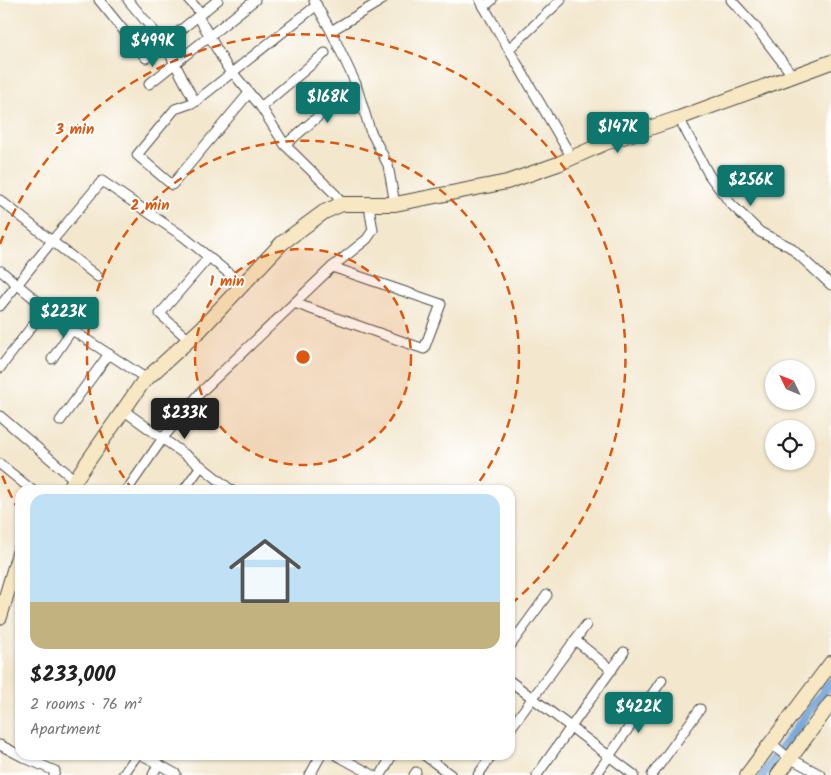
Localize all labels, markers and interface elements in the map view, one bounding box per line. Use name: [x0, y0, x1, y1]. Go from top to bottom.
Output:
pin: $499K: [118, 26, 188, 68]
text: $499K: [131, 29, 175, 54]
pin: $168K: [293, 82, 363, 124]
text: $168K: [307, 85, 349, 110]
pin: $147K: [583, 112, 653, 154]
text: $147K: [598, 115, 638, 140]
text: 3 min: [55, 118, 94, 142]
pin: $256K: [716, 164, 786, 207]
text: $256K: [728, 168, 774, 193]
text: 2 min: [130, 194, 170, 218]
text: 1 min: [210, 270, 244, 294]
pin: $223K: [29, 296, 99, 339]
text: $223K: [41, 300, 87, 325]
centre of rings: [294, 348, 312, 366]
north arrow: [765, 360, 815, 410]
map controls: [765, 360, 815, 470]
pin: $233K: [150, 398, 220, 440]
text: $233K: [162, 401, 208, 426]
button: locate: [765, 420, 815, 470]
icon: home: [220, 526, 310, 616]
text: $233,000: [30, 659, 115, 692]
text: 2 rooms · 76 m²: [30, 692, 142, 717]
pin: $422K: [604, 692, 674, 734]
text: $422K: [616, 695, 662, 720]
text: Apartment: [30, 717, 101, 742]

